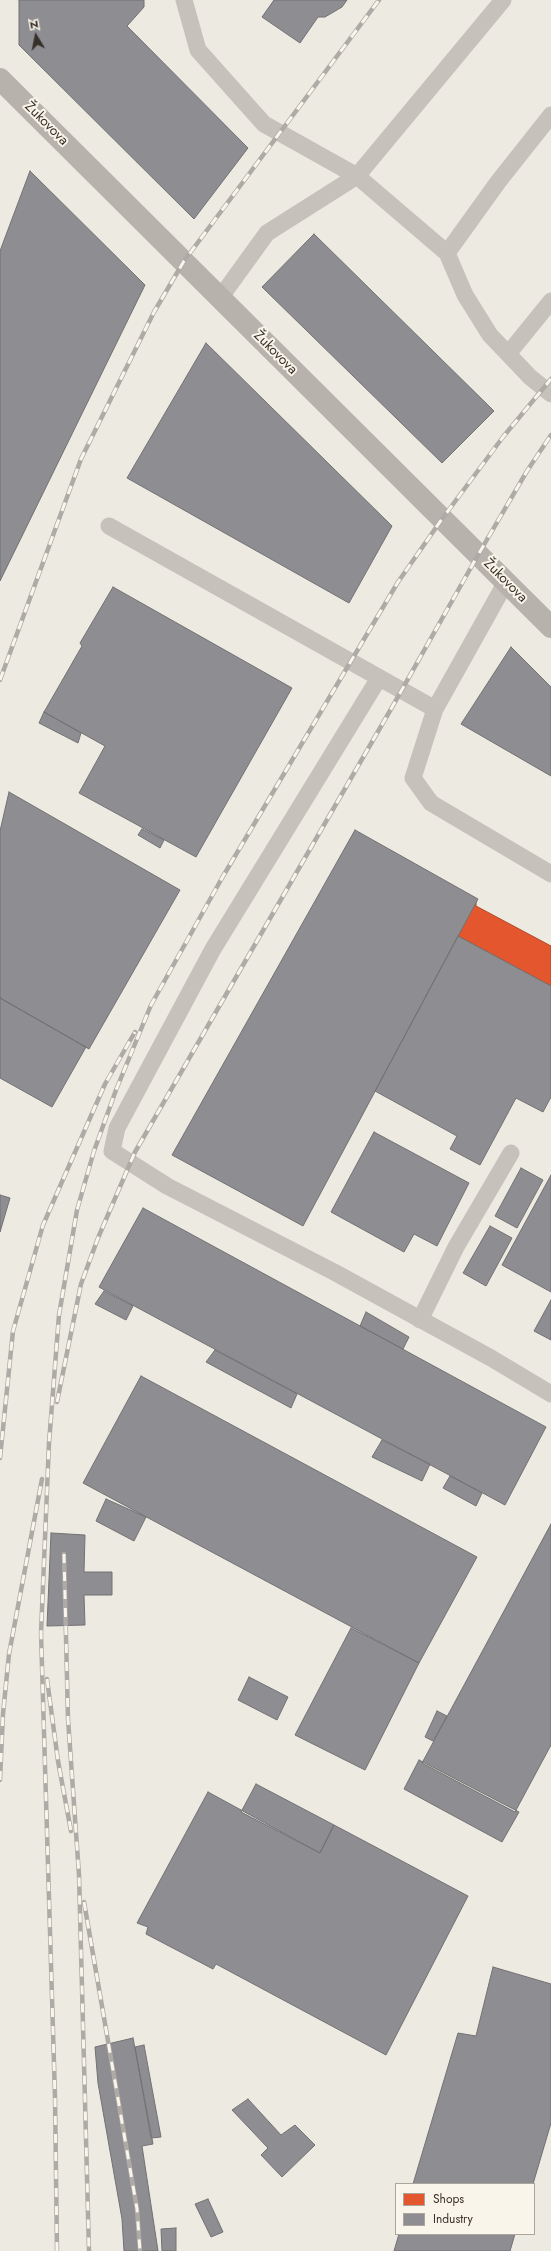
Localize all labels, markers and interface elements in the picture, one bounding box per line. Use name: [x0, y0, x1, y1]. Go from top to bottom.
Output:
north arrow: [16, 16, 56, 56]
text: N: [28, 16, 40, 33]
street label: Žukovova: [21, 99, 71, 149]
street label: Žukovova: [250, 328, 300, 378]
street label: Žukovova: [480, 556, 530, 606]
legend: [395, 2183, 535, 2235]
text: Shops: [433, 2190, 464, 2208]
text: Industry: [433, 2210, 473, 2228]

